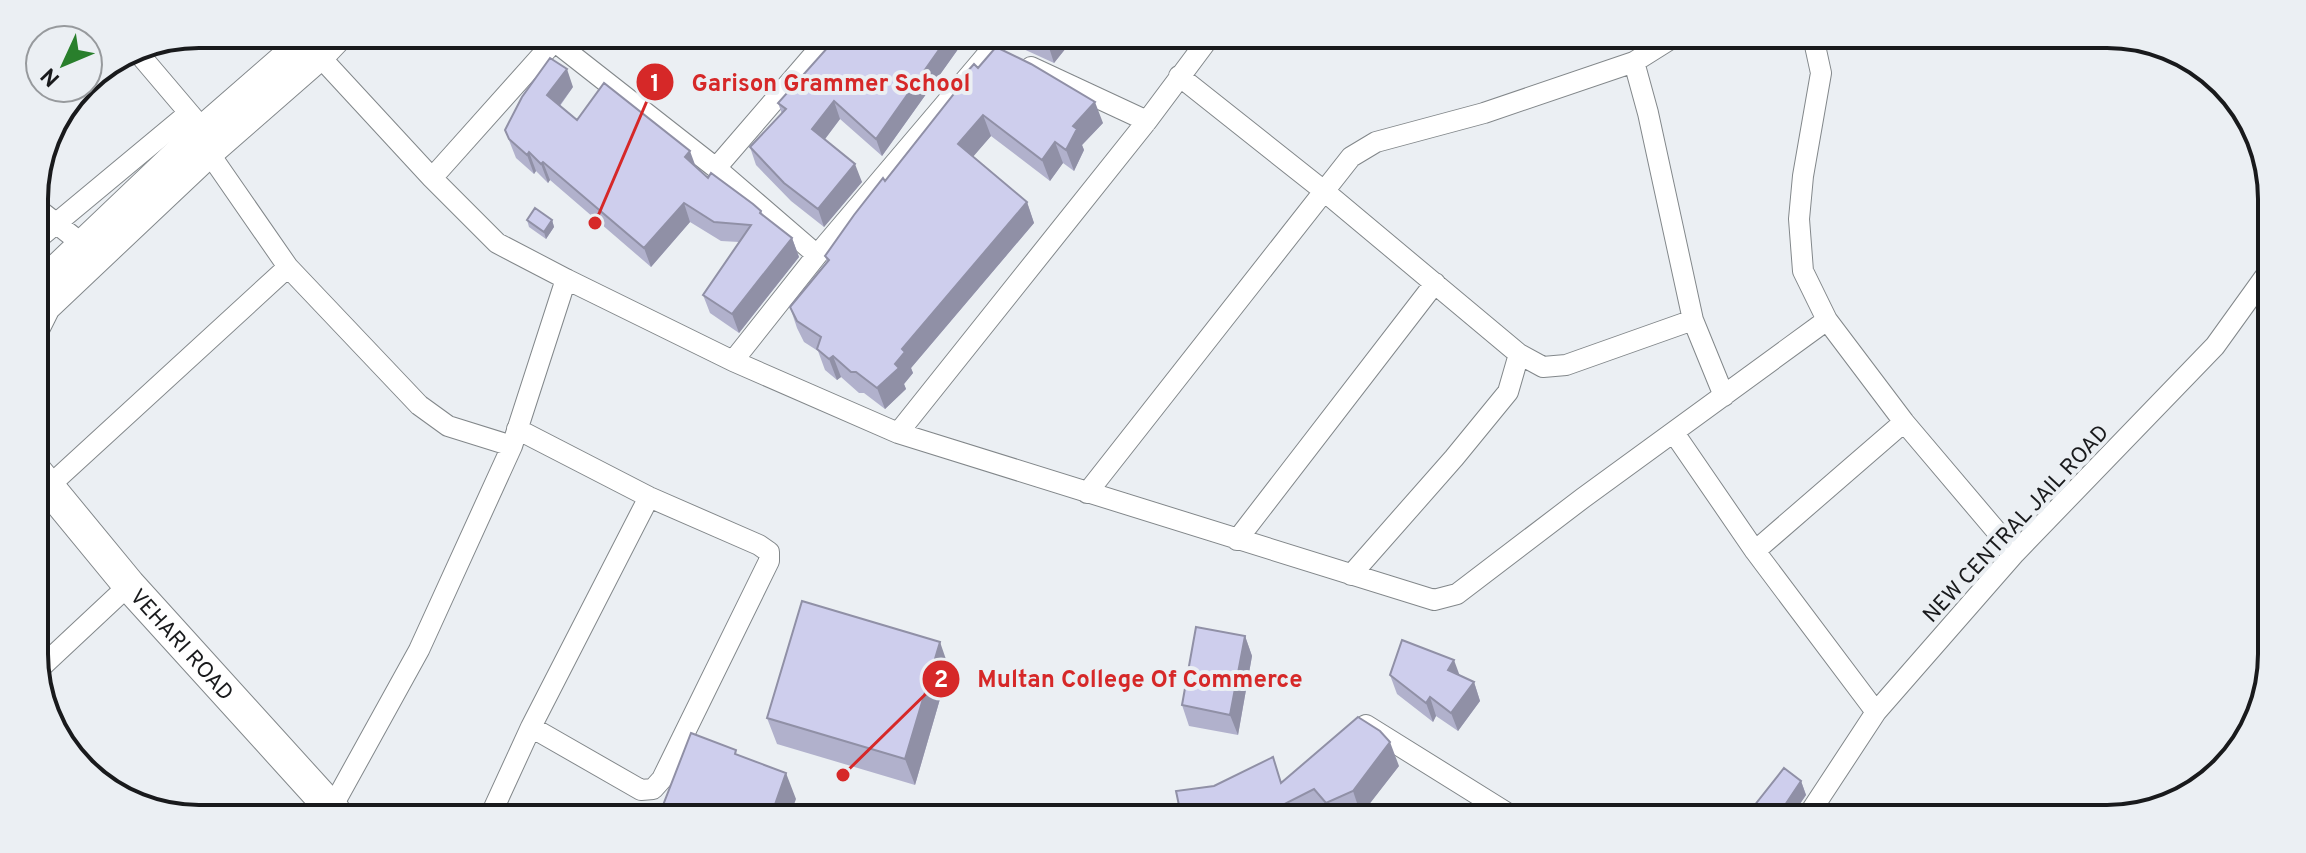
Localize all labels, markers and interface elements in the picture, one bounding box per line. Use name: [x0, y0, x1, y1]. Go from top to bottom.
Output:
north arrow: [24, 24, 104, 104]
callout: Garison Grammer School: [635, 58, 986, 106]
text: N: [36, 61, 67, 91]
text: 1: [650, 70, 660, 100]
text: Garison Grammer School: [692, 70, 970, 100]
street label: NEW CENTRAL JAIL ROAD: [1918, 420, 2116, 629]
street label: VEHARI ROAD: [123, 584, 238, 707]
callout: Multan College Of Commerce: [921, 655, 1319, 703]
text: 2: [934, 666, 948, 696]
text: Multan College Of Commerce: [977, 666, 1303, 696]

